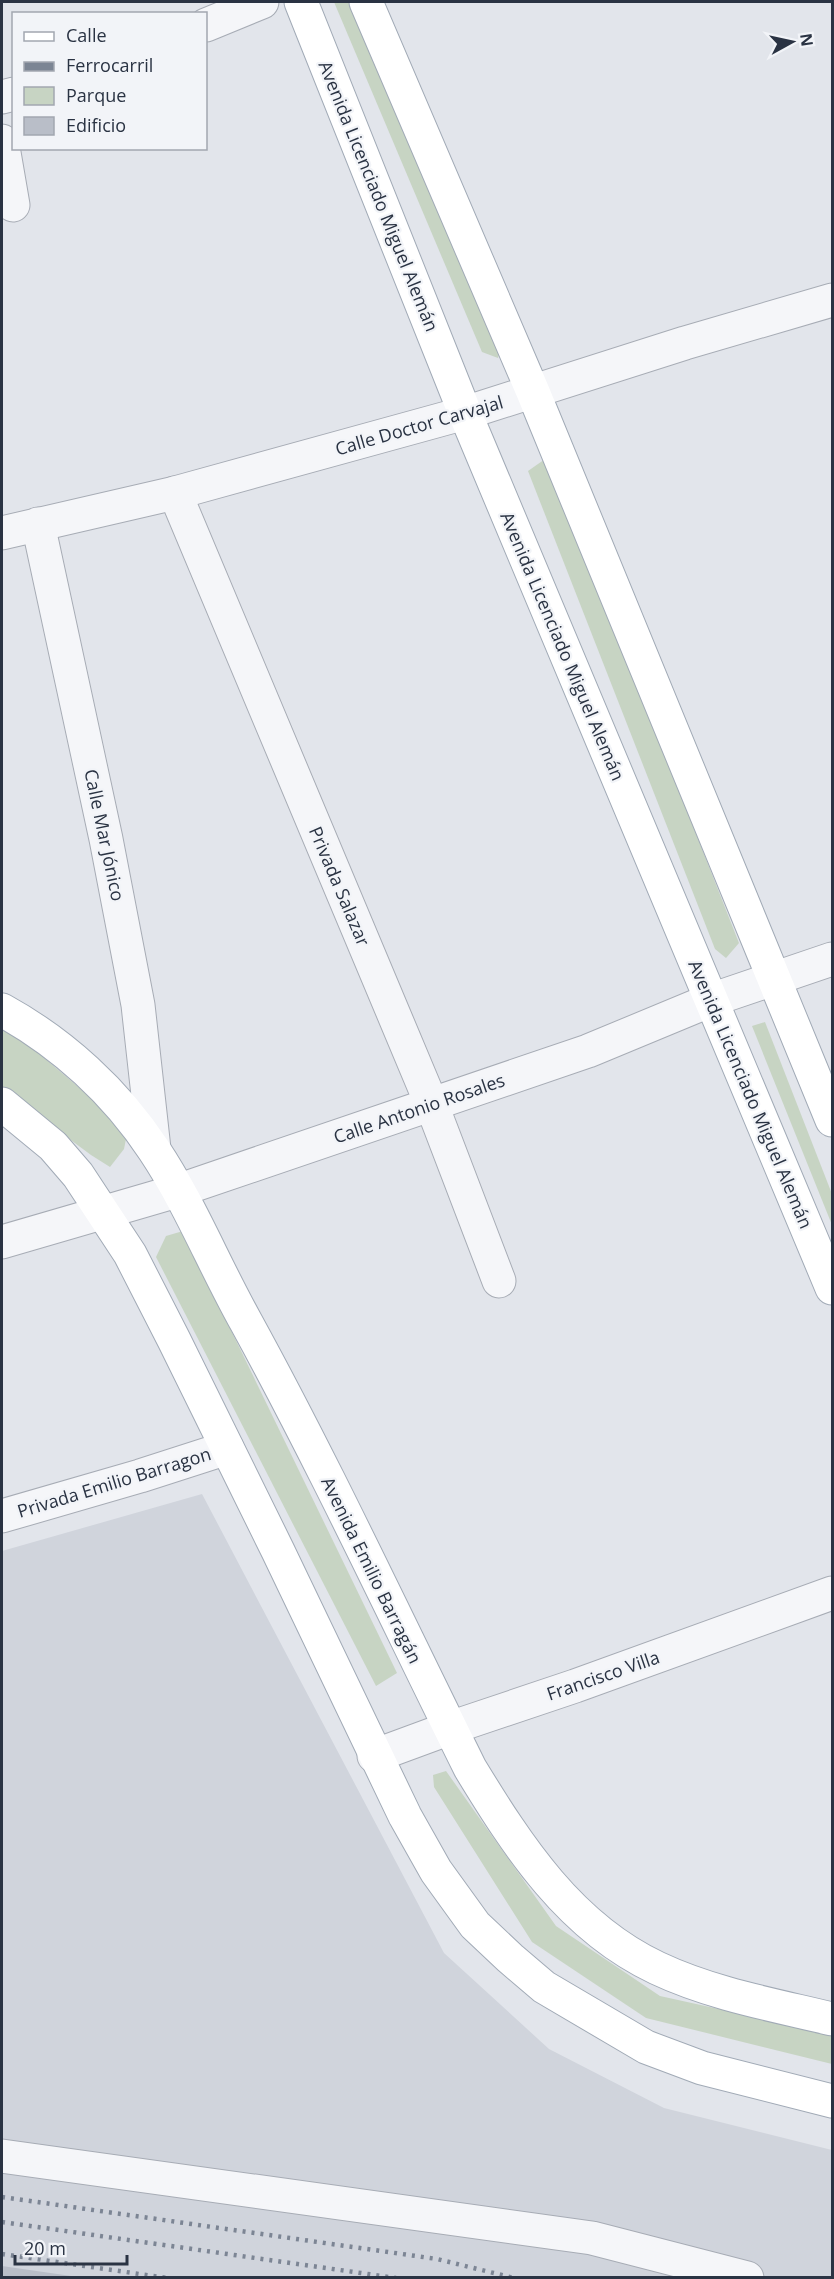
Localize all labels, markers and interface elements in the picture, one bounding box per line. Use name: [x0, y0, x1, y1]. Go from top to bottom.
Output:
legend: [12, 12, 207, 150]
north arrow: [762, 12, 822, 72]
text: Calle: [66, 23, 107, 47]
text: N: [795, 32, 819, 48]
text: Ferrocarril: [66, 53, 153, 77]
street label: Avenida Licenciado Miguel Alemán: [314, 57, 444, 335]
text: Parque: [66, 83, 126, 107]
text: Edificio: [66, 113, 126, 137]
street label: Calle Doctor Carvajal: [332, 390, 506, 460]
street label: Avenida Licenciado Miguel Alemán: [495, 508, 631, 784]
street label: Calle Mar Jónico: [79, 767, 131, 903]
street label: Privada Salazar: [304, 823, 376, 950]
street label: Avenida Licenciado Miguel Alemán: [683, 956, 819, 1232]
street label: Calle Antonio Rosales: [330, 1067, 508, 1149]
street label: Privada Emilio Barragon: [14, 1441, 214, 1523]
street label: Avenida Emilio Barragán: [316, 1473, 428, 1667]
street label: Francisco Villa: [543, 1644, 663, 1706]
scale bar: [15, 2228, 128, 2266]
text: 20 m: [24, 2236, 66, 2260]

